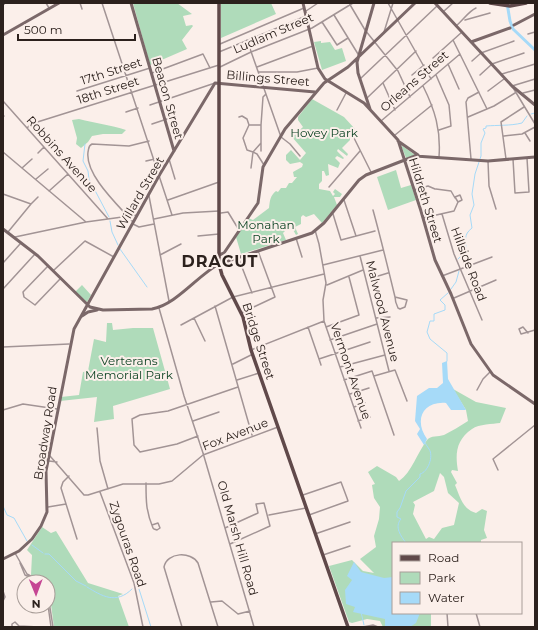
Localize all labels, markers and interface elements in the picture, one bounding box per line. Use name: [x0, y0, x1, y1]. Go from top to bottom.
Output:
street label: Ludlam Street: [231, 9, 315, 57]
scale bar: [18, 16, 135, 42]
text: 500 m: [24, 22, 63, 37]
street label: Orleans Street: [377, 47, 451, 115]
street label: 17th Street: [78, 54, 144, 88]
street label: Beacon Street: [149, 55, 187, 141]
street label: Billings Street: [226, 67, 310, 89]
street label: 18th Street: [75, 73, 141, 107]
street label: Robbins Avenue: [24, 113, 100, 195]
park label: Hovey Park: [290, 125, 359, 140]
street label: Willard Street: [113, 154, 167, 232]
street label: Hildreth Street: [406, 155, 446, 245]
park label: Monahan Park: [237, 217, 295, 246]
street label: Hillside Road: [448, 225, 490, 303]
district label: DRACUT: [182, 252, 258, 271]
street label: Malwood Avenue: [363, 259, 403, 363]
street label: Bridge Street: [240, 301, 279, 381]
street label: Vermont Avenue: [327, 321, 375, 421]
park label: Verterans Memorial Park: [85, 353, 174, 382]
street label: Broadway Road: [30, 385, 60, 481]
street label: Fox Avenue: [200, 415, 270, 453]
street label: Old Marsh Hill Road: [214, 479, 262, 597]
street label: Zygouras Road: [106, 499, 150, 589]
legend: [392, 542, 522, 614]
text: Road: [428, 550, 459, 565]
text: Park: [428, 570, 456, 585]
north arrow: [16, 574, 56, 614]
text: Water: [428, 590, 465, 605]
text: N: [32, 597, 41, 611]

